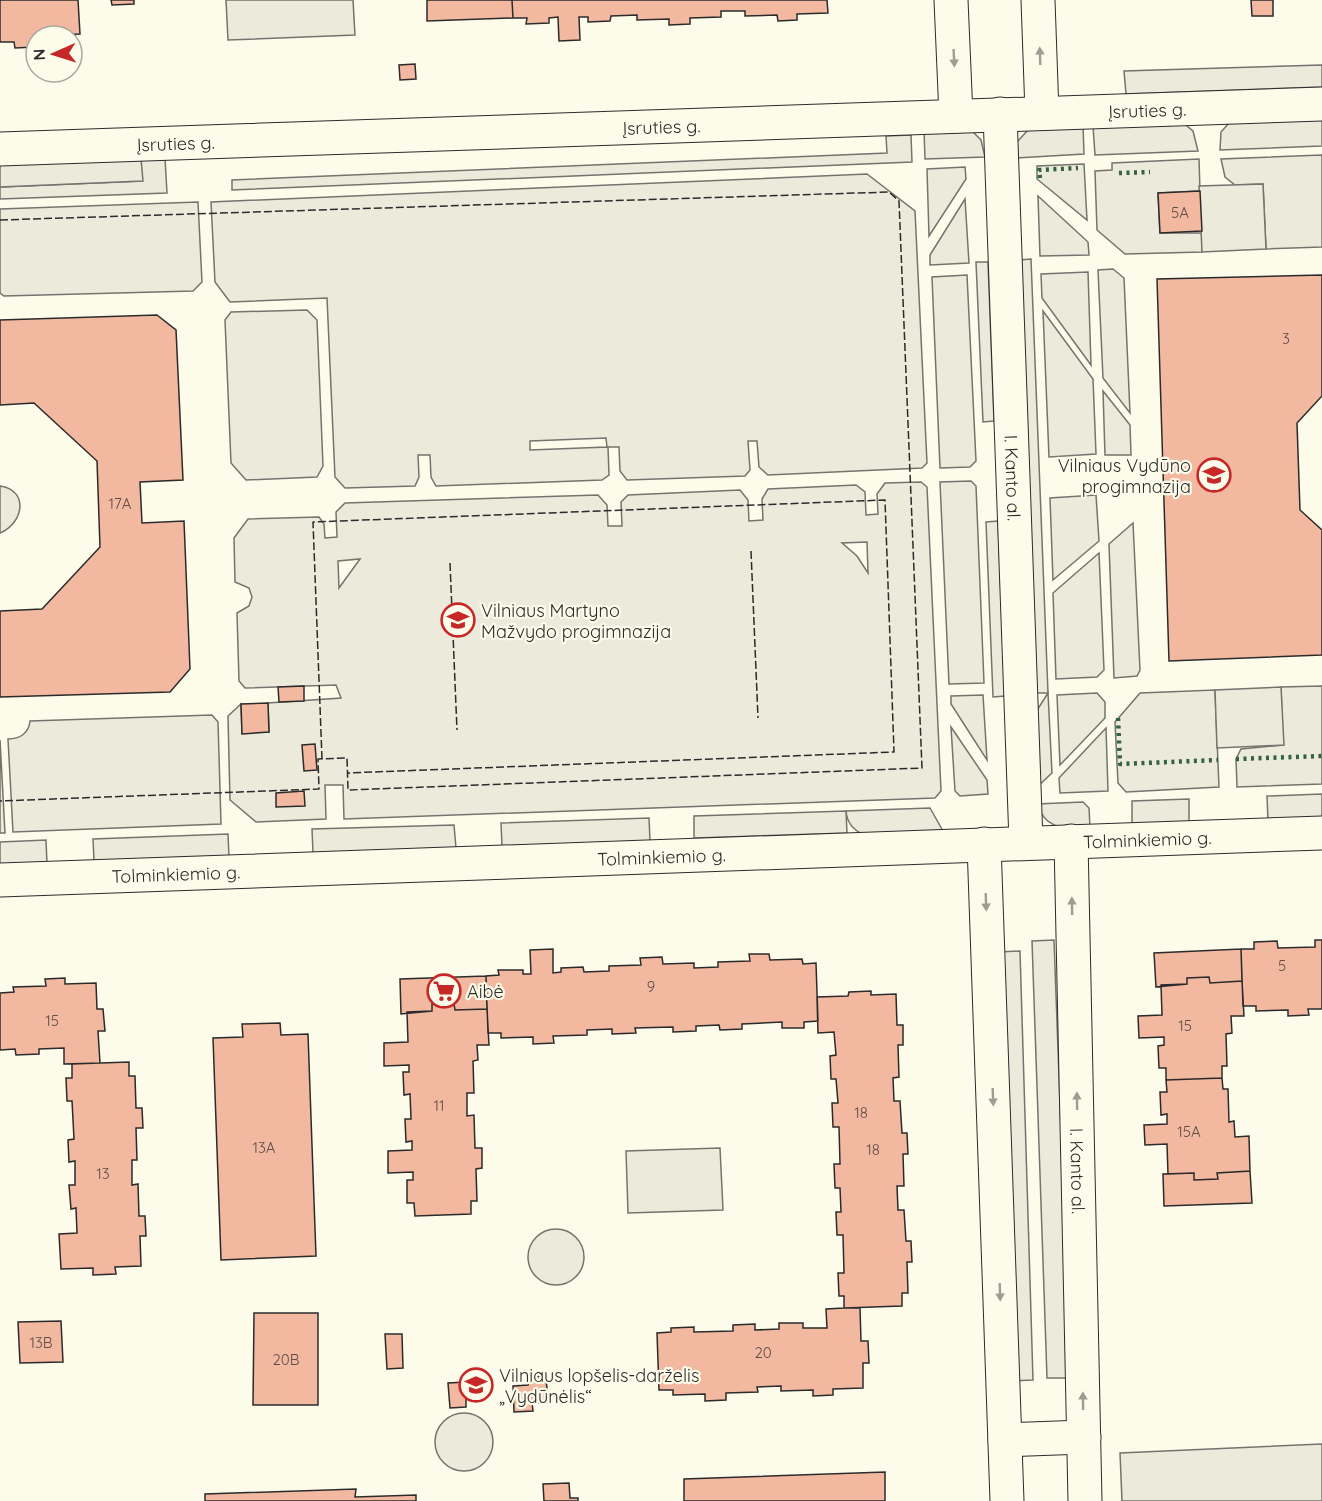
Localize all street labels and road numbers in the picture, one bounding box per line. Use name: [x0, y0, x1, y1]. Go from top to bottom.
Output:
street label: Įsruties g.: [1108, 97, 1187, 123]
street label: Įsruties g.: [622, 114, 701, 139]
street label: Įsruties g.: [137, 130, 215, 156]
street label: I. Kanto al.: [1000, 434, 1026, 521]
street label: Tolminkiemio g.: [1083, 825, 1212, 853]
street label: Tolminkiemio g.: [597, 843, 726, 870]
street label: Tolminkiemio g.: [111, 860, 241, 888]
street label: I. Kanto al.: [1066, 1128, 1090, 1214]

